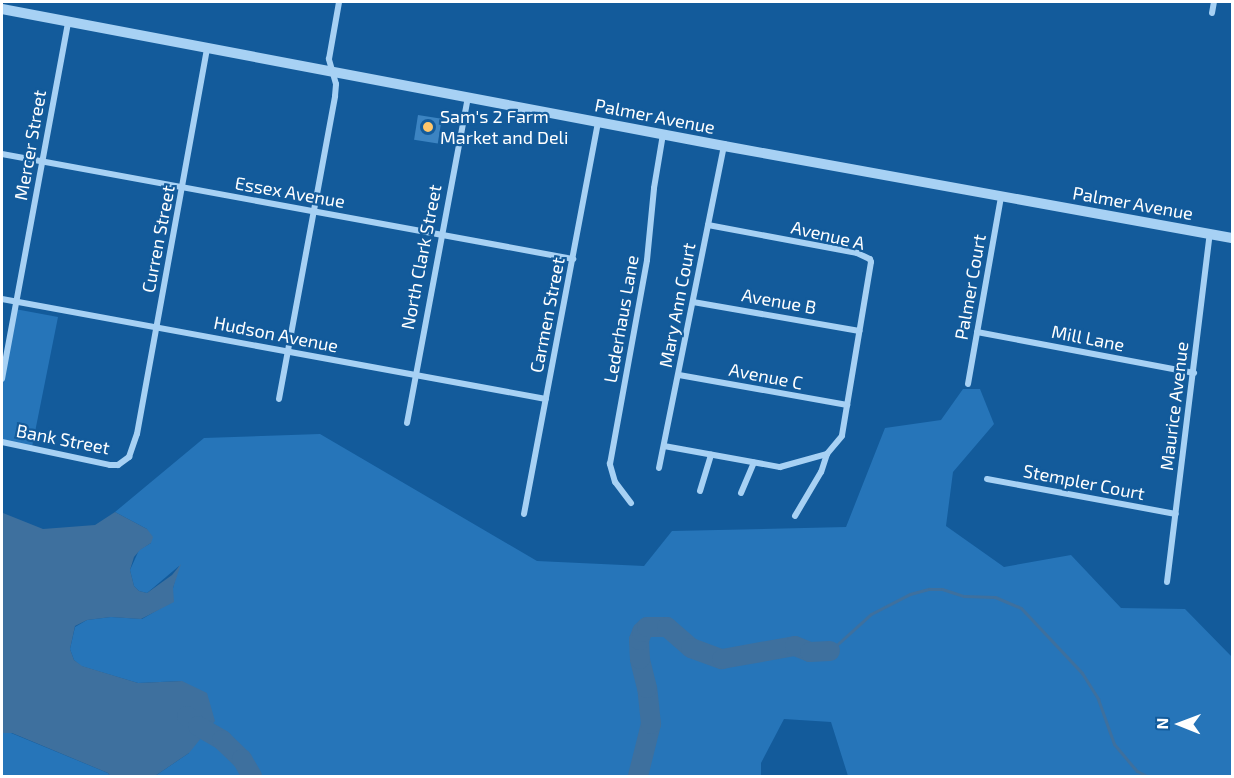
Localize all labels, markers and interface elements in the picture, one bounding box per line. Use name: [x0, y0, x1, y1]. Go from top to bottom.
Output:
street label: Mercer Street: [10, 88, 50, 202]
street label: Palmer Avenue: [593, 94, 717, 138]
place label: Sam's 2 Farm Market and Deli: [440, 106, 568, 148]
marker: Sam's 2 Farm Market and Deli: [421, 120, 435, 134]
street label: Essex Avenue: [233, 172, 347, 212]
street label: Palmer Avenue: [1071, 182, 1195, 224]
street label: Curren Street: [137, 183, 179, 295]
street label: North Clark Street: [396, 183, 446, 331]
street label: Avenue A: [789, 216, 867, 254]
street label: Palmer Court: [950, 232, 990, 342]
street label: Mary Ann Court: [654, 240, 700, 370]
street label: Lederhaus Lane: [599, 254, 643, 384]
street label: Carmen Street: [525, 255, 569, 375]
street label: Avenue B: [740, 284, 818, 318]
street label: Hudson Avenue: [212, 311, 340, 357]
street label: Mill Lane: [1050, 320, 1126, 356]
street label: Maurice Avenue: [1155, 340, 1193, 472]
street label: Avenue C: [727, 358, 805, 394]
street label: Bank Street: [14, 419, 112, 459]
street label: Stempler Court: [1021, 460, 1147, 504]
north arrow: [1150, 694, 1210, 754]
text: N: [1152, 718, 1171, 730]

